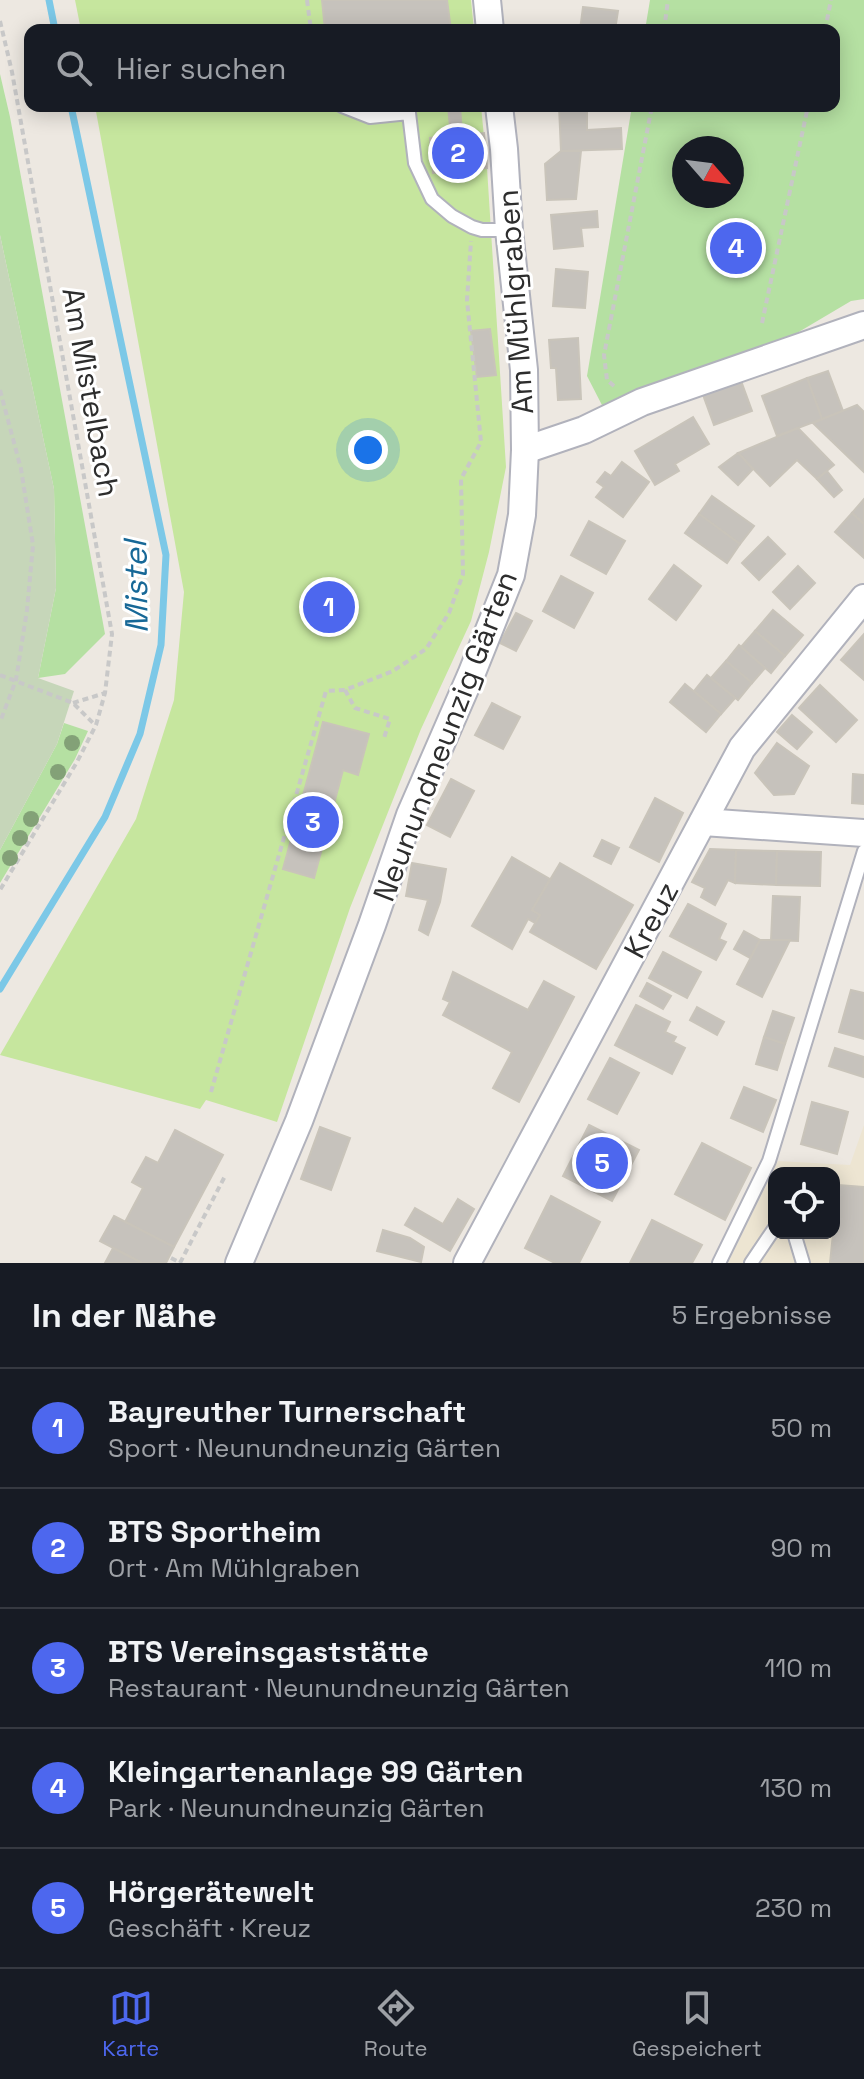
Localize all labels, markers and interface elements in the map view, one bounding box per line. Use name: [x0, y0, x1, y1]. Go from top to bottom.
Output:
search box: [24, 24, 840, 112]
icon: search: [52, 46, 96, 90]
text: Hier suchen: [116, 49, 286, 88]
pin: 2: [432, 123, 484, 183]
north arrow: [672, 136, 744, 208]
street label: Am Mühlgraben: [488, 188, 542, 416]
pin: 4: [710, 218, 762, 278]
street label: Am Mistelbach: [53, 284, 129, 500]
your location: [348, 430, 388, 470]
water label: Mistel: [115, 537, 157, 634]
street label: Neunundneunzig Gärten: [364, 565, 526, 907]
pin: 1: [303, 577, 355, 637]
pin: 3: [287, 792, 339, 852]
street label: Kreuz: [615, 875, 687, 965]
pin: 5: [576, 1133, 628, 1193]
map controls: [768, 1167, 840, 1239]
button: locate: [768, 1167, 840, 1239]
text: In der Nähe: [32, 1294, 217, 1337]
text: 5 Ergebnisse: [672, 1298, 832, 1332]
text: Bayreuther Turnerschaft: [108, 1392, 466, 1431]
text: 1: [52, 1411, 64, 1445]
text: 50 m: [771, 1411, 832, 1445]
text: Sport · Neunundneunzig Gärten: [108, 1431, 501, 1465]
text: BTS Sportheim: [108, 1512, 321, 1551]
text: 2: [50, 1531, 66, 1565]
text: 90 m: [770, 1531, 832, 1565]
text: Ort · Am Mühlgraben: [108, 1551, 360, 1585]
text: BTS Vereinsgaststätte: [108, 1632, 429, 1671]
text: 3: [50, 1651, 66, 1685]
text: 110 m: [765, 1651, 832, 1685]
text: Restaurant · Neunundneunzig Gärten: [108, 1671, 570, 1705]
text: Kleingartenanlage 99 Gärten: [108, 1752, 523, 1791]
text: 4: [50, 1771, 66, 1805]
text: 130 m: [760, 1771, 832, 1805]
text: Park · Neunundneunzig Gärten: [108, 1791, 484, 1825]
text: Hörgerätewelt: [108, 1872, 314, 1911]
text: 5: [50, 1891, 66, 1925]
text: 230 m: [755, 1891, 832, 1925]
text: Geschäft · Kreuz: [108, 1911, 311, 1945]
tab: Karte: [102, 1986, 159, 2062]
tab: Route: [364, 1986, 428, 2062]
tab: Gespeichert: [632, 1986, 762, 2062]

